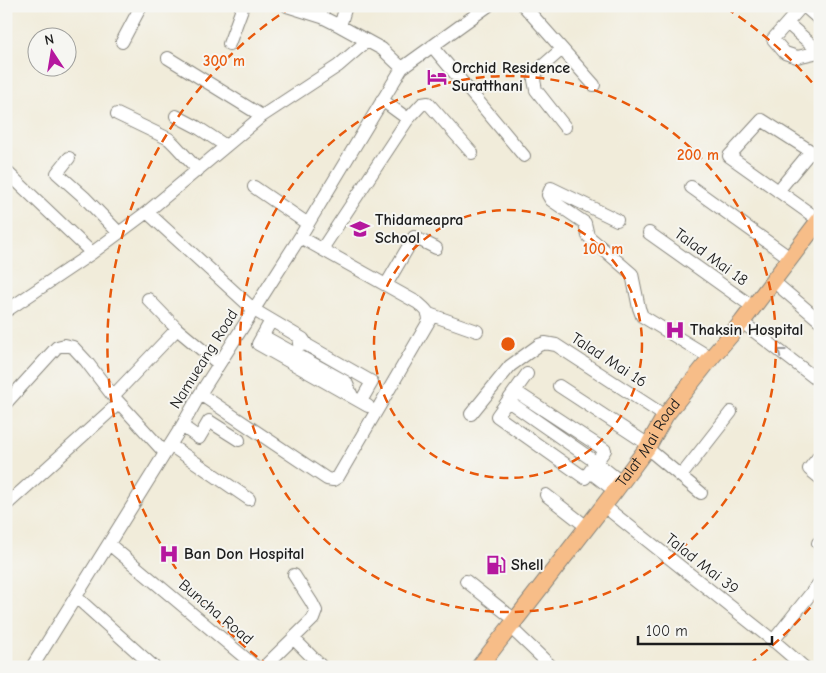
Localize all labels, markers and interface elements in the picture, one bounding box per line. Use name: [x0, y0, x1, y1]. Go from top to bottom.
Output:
north arrow: [28, 28, 78, 78]
text: N: [43, 31, 56, 49]
text: 300 m: [203, 52, 245, 70]
place label: Orchid Residence Suratthani: [452, 59, 570, 95]
hotel icon: Orchid Residence Suratthani: [426, 66, 448, 88]
text: 200 m: [677, 146, 719, 164]
place label: Thidameapra School: [375, 211, 463, 247]
school or university icon: Thidameapra School: [349, 218, 371, 240]
street label: Talad Mai 18: [671, 224, 751, 290]
text: 100 m: [583, 240, 623, 258]
street label: Namueang Road: [166, 306, 242, 412]
hospital icon: Thaksin Hospital: [664, 319, 686, 341]
place label: Thaksin Hospital: [690, 321, 803, 339]
street label: Talad Mai 16: [568, 329, 650, 391]
centre of rings: [499, 335, 517, 353]
one-way arrow: [778, 350, 787, 358]
street label: Talat Mai Road: [612, 395, 684, 490]
street label: Talad Mai 39: [662, 530, 742, 598]
hospital icon: Ban Don Hospital: [158, 543, 180, 565]
place label: Ban Don Hospital: [184, 545, 304, 563]
fuel station icon: Shell: [485, 554, 507, 576]
place label: Shell: [511, 556, 544, 574]
street label: Buncha Road: [175, 576, 257, 648]
scale bar: [638, 613, 772, 645]
text: 100 m: [646, 622, 688, 640]

